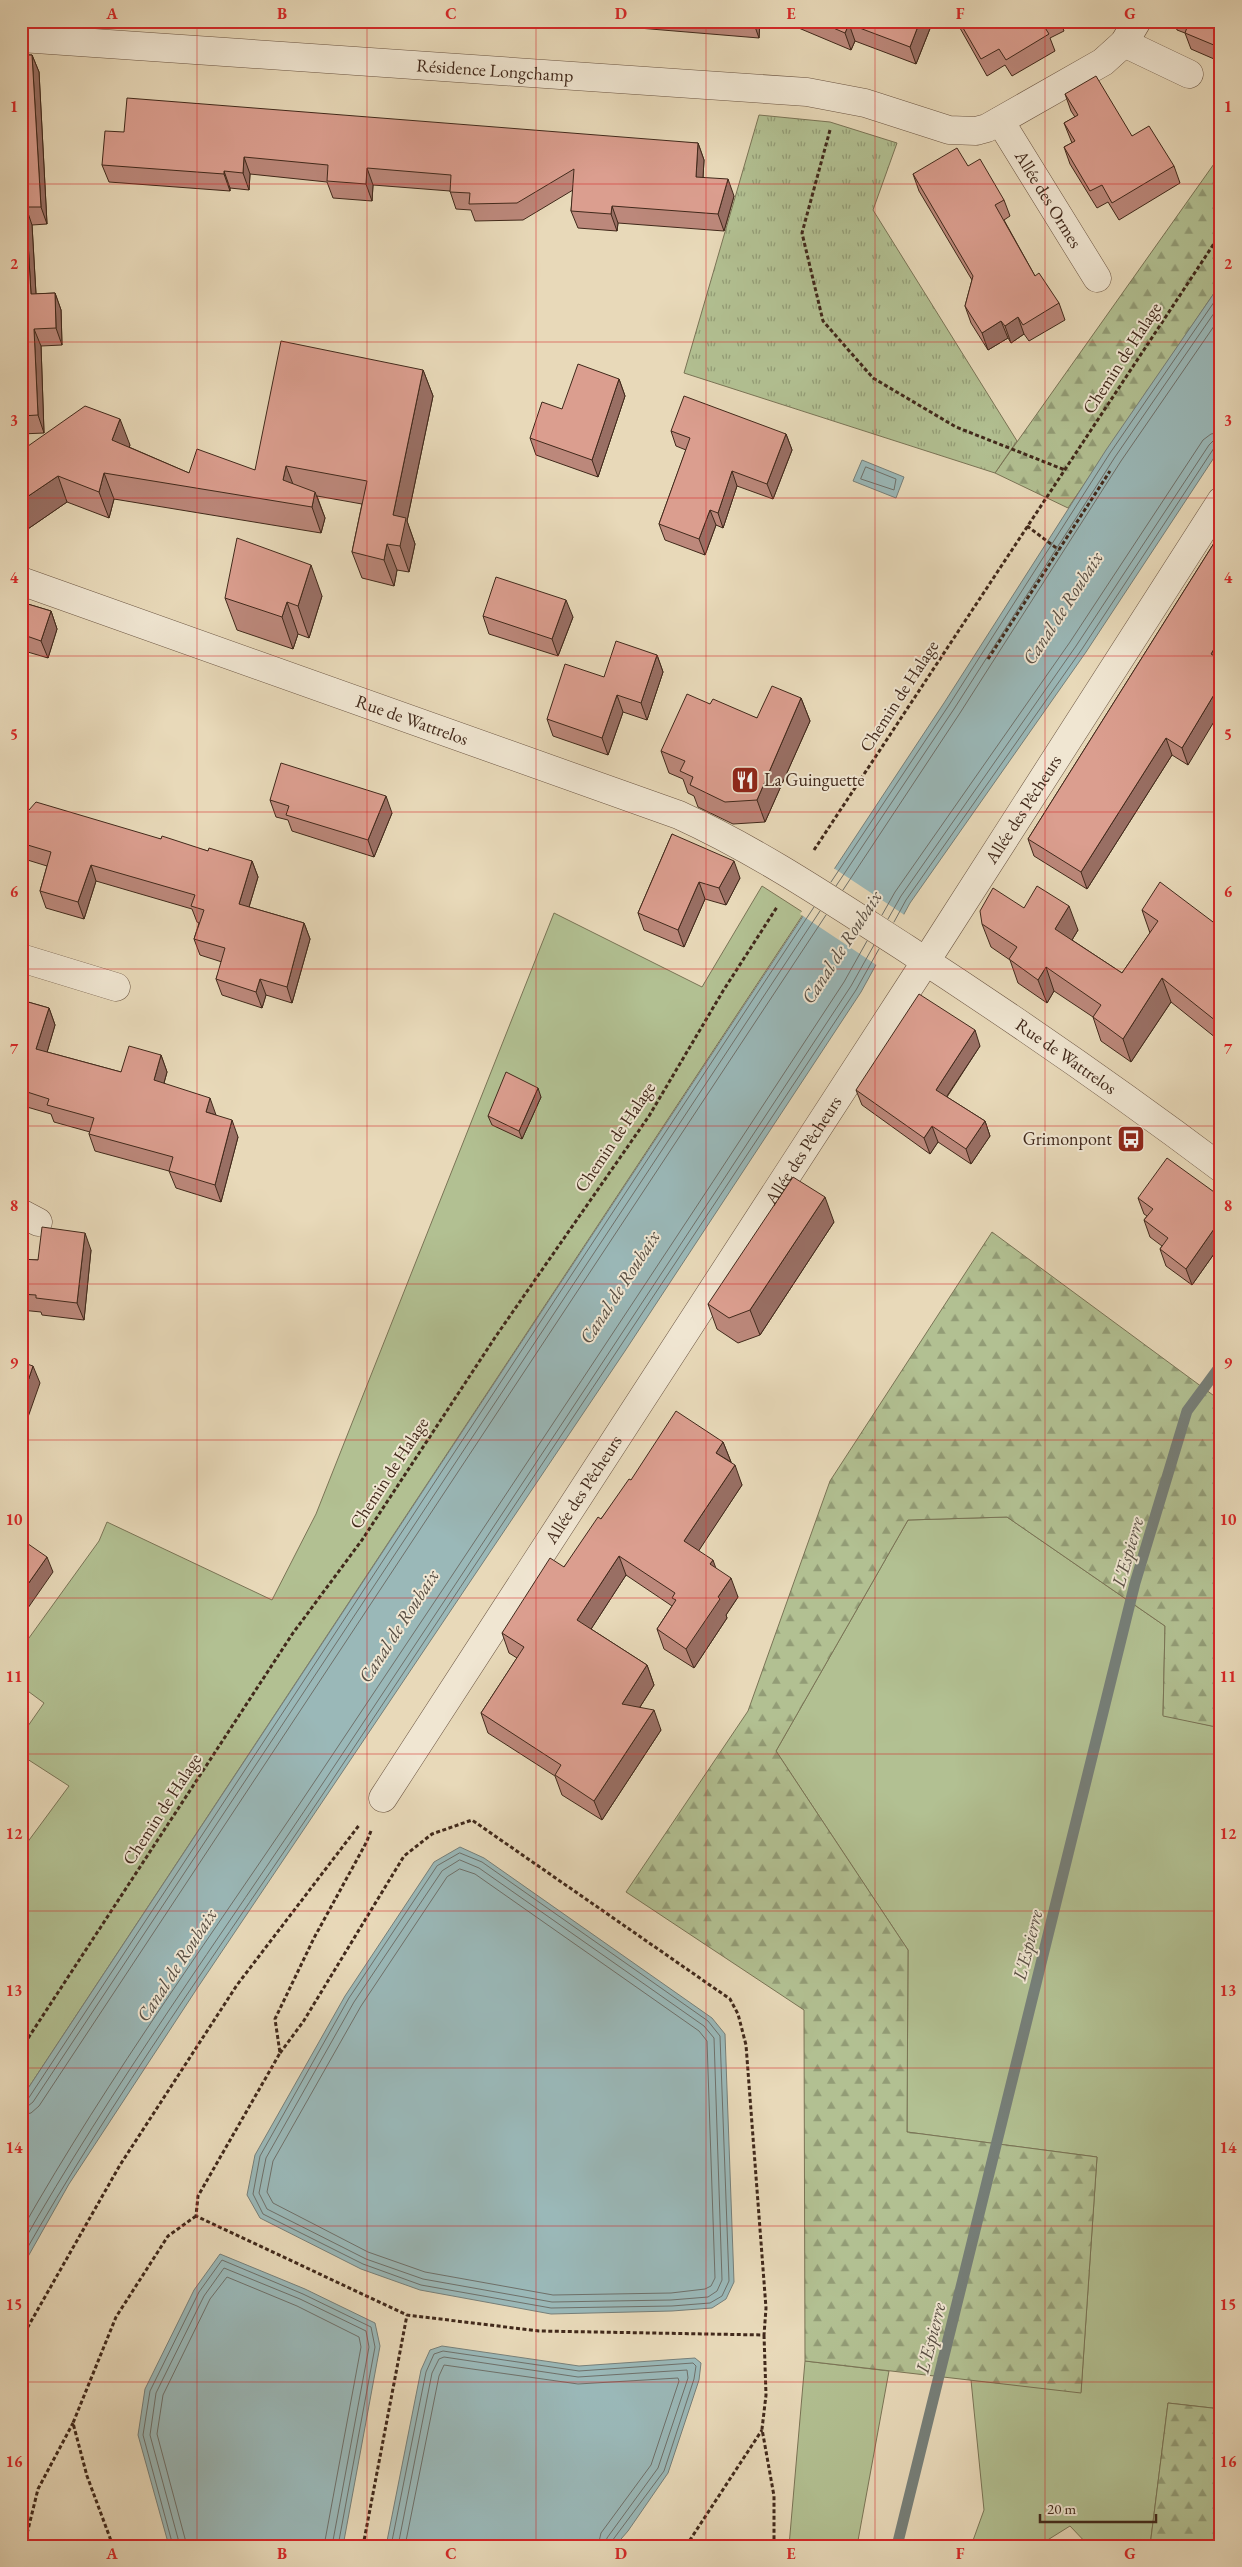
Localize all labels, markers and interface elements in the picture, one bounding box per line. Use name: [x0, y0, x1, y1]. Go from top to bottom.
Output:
text: A: [105, 3, 118, 24]
text: B: [277, 3, 287, 24]
text: C: [445, 3, 457, 24]
text: D: [615, 3, 627, 24]
text: E: [786, 3, 796, 24]
text: F: [956, 3, 965, 24]
text: G: [1124, 3, 1136, 24]
street label: Résidence Longchamp: [416, 53, 574, 87]
text: 1: [10, 96, 18, 117]
text: 1: [1224, 96, 1232, 117]
street label: Allée des Ormes: [1009, 145, 1088, 252]
text: 2: [10, 253, 19, 274]
text: 2: [1224, 253, 1233, 274]
street label: Chemin de Halage: [1077, 298, 1166, 418]
text: 3: [10, 410, 18, 431]
text: 3: [1224, 410, 1232, 431]
water label: Canal de Roubaix: [1017, 546, 1109, 670]
text: 4: [10, 567, 19, 588]
text: 4: [1224, 567, 1233, 588]
street label: Chemin de Halage: [854, 636, 943, 756]
street label: Rue de Wattrelos: [353, 689, 472, 750]
text: 5: [10, 724, 18, 745]
text: 5: [1224, 724, 1232, 745]
street label: Allée des Pêcheurs: [979, 750, 1066, 869]
restaurant icon: La Guinguette: [730, 765, 760, 795]
place label: La Guinguette: [764, 768, 864, 791]
text: 6: [10, 881, 19, 902]
text: 6: [1224, 881, 1233, 902]
water label: Canal de Roubaix: [796, 885, 888, 1009]
street label: Rue de Wattrelos: [1011, 1013, 1122, 1099]
text: 7: [10, 1038, 19, 1059]
text: 7: [1224, 1038, 1233, 1059]
street label: Chemin de Halage: [569, 1077, 660, 1196]
street label: Allée des Pêcheurs: [759, 1091, 847, 1210]
bus stop icon: Grimonpont: [1116, 1124, 1146, 1154]
place label: Grimonpont: [1023, 1127, 1112, 1150]
text: 8: [10, 1195, 18, 1216]
text: 8: [1224, 1195, 1232, 1216]
water label: Canal de Roubaix: [574, 1225, 666, 1349]
text: 9: [10, 1352, 19, 1373]
text: 9: [1224, 1352, 1233, 1373]
street label: Chemin de Halage: [344, 1413, 433, 1533]
street label: Allée des Pêcheurs: [539, 1430, 627, 1549]
text: 10: [6, 1509, 23, 1530]
text: 10: [1220, 1509, 1237, 1530]
water label: L'Espierre: [1105, 1514, 1150, 1591]
water label: Canal de Roubaix: [353, 1564, 445, 1688]
text: 11: [6, 1666, 22, 1687]
text: 11: [1220, 1666, 1236, 1687]
street label: Chemin de Halage: [117, 1749, 206, 1869]
text: 12: [6, 1823, 23, 1844]
text: 12: [1220, 1823, 1237, 1844]
water label: Canal de Roubaix: [131, 1903, 223, 2027]
water label: L'Espierre: [1006, 1907, 1048, 1984]
text: 13: [6, 1980, 22, 2001]
text: 13: [1220, 1980, 1236, 2001]
text: 14: [6, 2137, 23, 2158]
text: 14: [1220, 2137, 1237, 2158]
text: 15: [6, 2294, 22, 2315]
text: 15: [1220, 2294, 1236, 2315]
water label: L'Espierre: [909, 2300, 951, 2377]
text: 16: [6, 2451, 23, 2472]
text: 16: [1220, 2451, 1237, 2472]
scale bar: [1040, 2492, 1156, 2524]
text: 20 m: [1047, 2499, 1076, 2518]
text: A: [105, 2543, 118, 2564]
text: B: [277, 2543, 287, 2564]
text: C: [445, 2543, 457, 2564]
text: D: [615, 2543, 627, 2564]
text: E: [786, 2543, 796, 2564]
text: F: [956, 2543, 965, 2564]
text: G: [1124, 2543, 1136, 2564]

